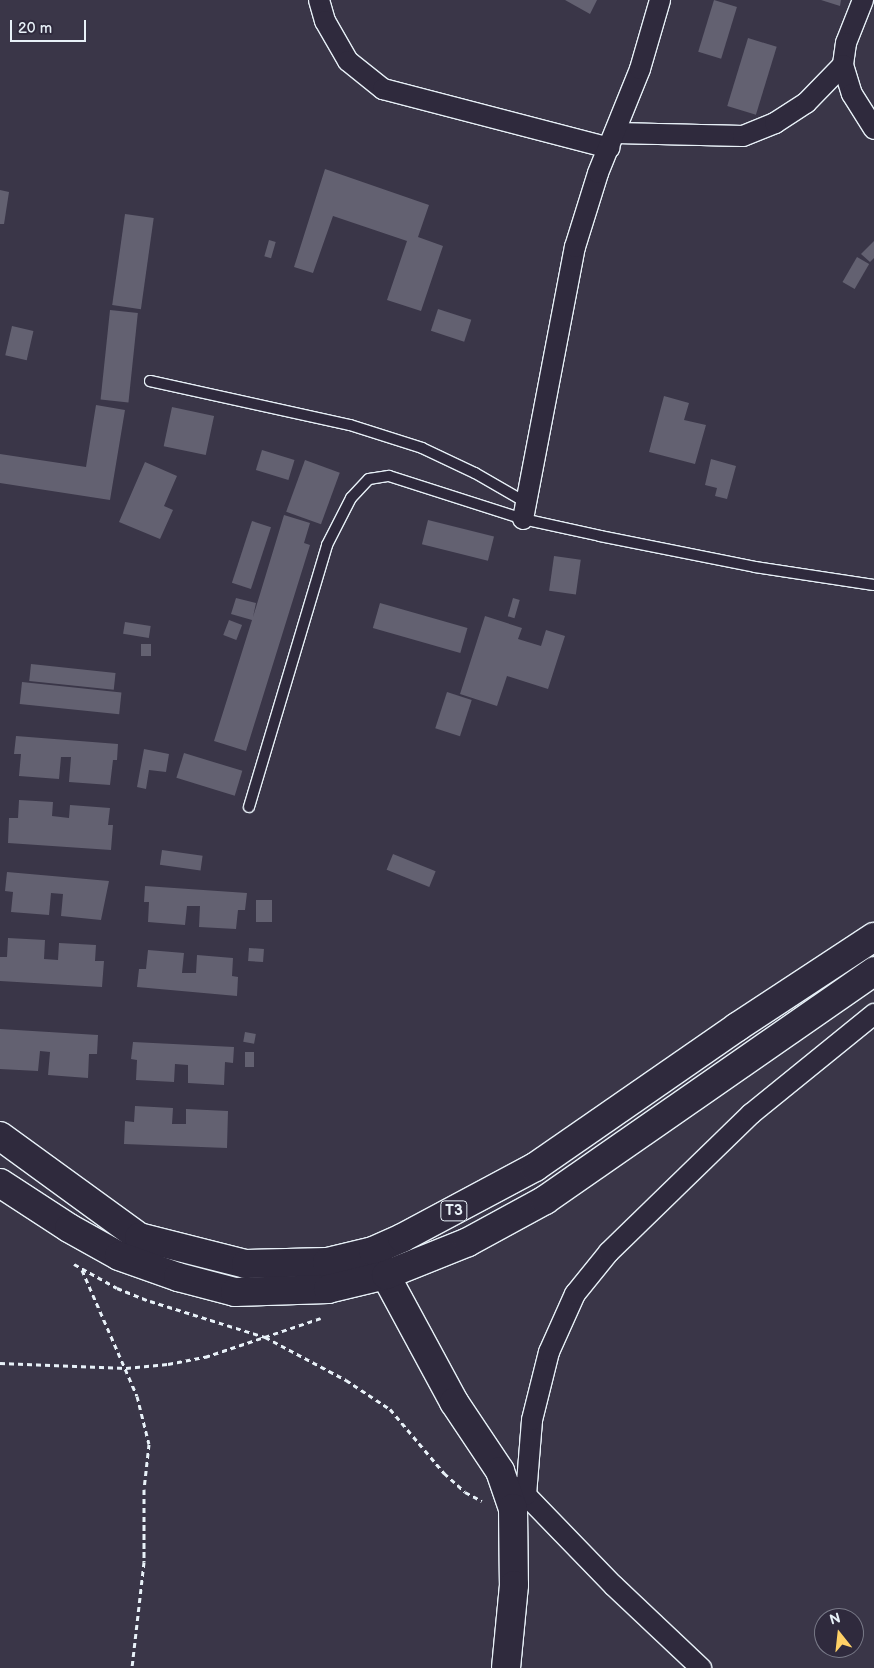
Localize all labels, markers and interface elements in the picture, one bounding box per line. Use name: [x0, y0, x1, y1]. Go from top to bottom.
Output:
scale bar: [12, 10, 89, 42]
text: 20 m: [18, 19, 52, 38]
road number: T3: [440, 1198, 468, 1224]
north arrow: [814, 1608, 864, 1658]
text: N: [828, 1609, 842, 1629]

